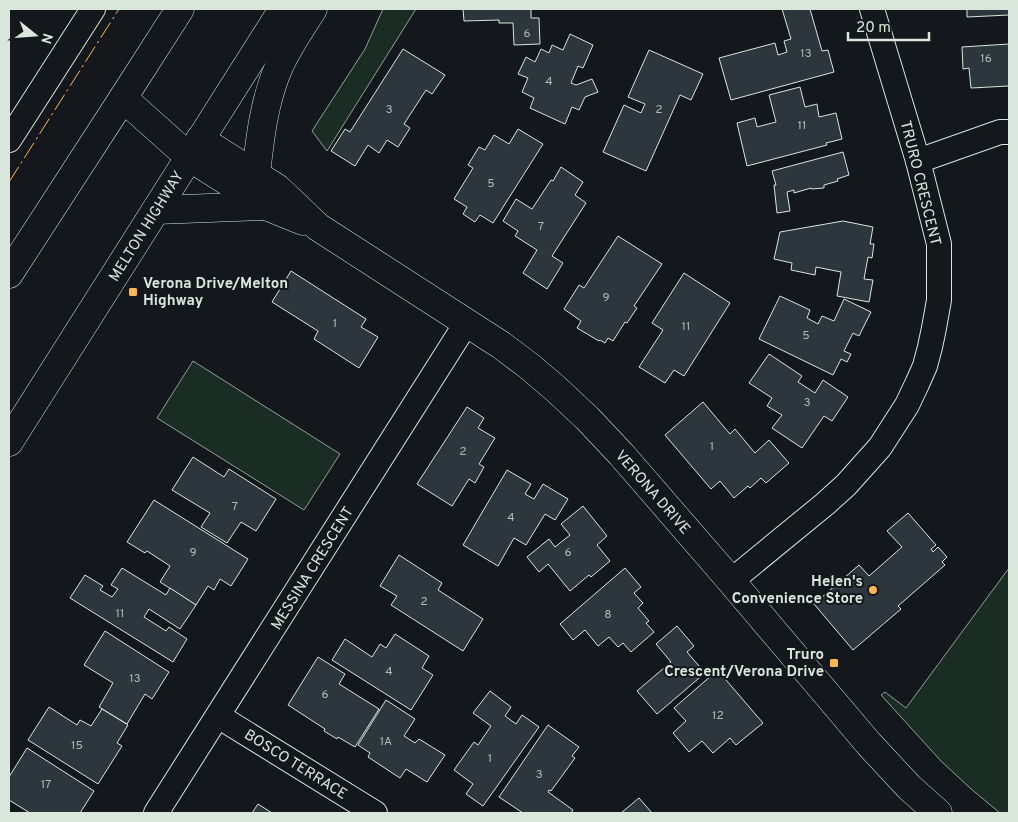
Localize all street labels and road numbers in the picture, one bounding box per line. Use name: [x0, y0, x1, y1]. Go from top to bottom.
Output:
street label: TRURO CRESCENT: [895, 119, 944, 248]
street label: MELTON HIGHWAY: [106, 168, 189, 286]
street label: VERONA DRIVE: [610, 447, 694, 539]
street label: MESSINA CRESCENT: [268, 504, 359, 634]
street label: BOSCO TERRACE: [240, 726, 350, 805]

